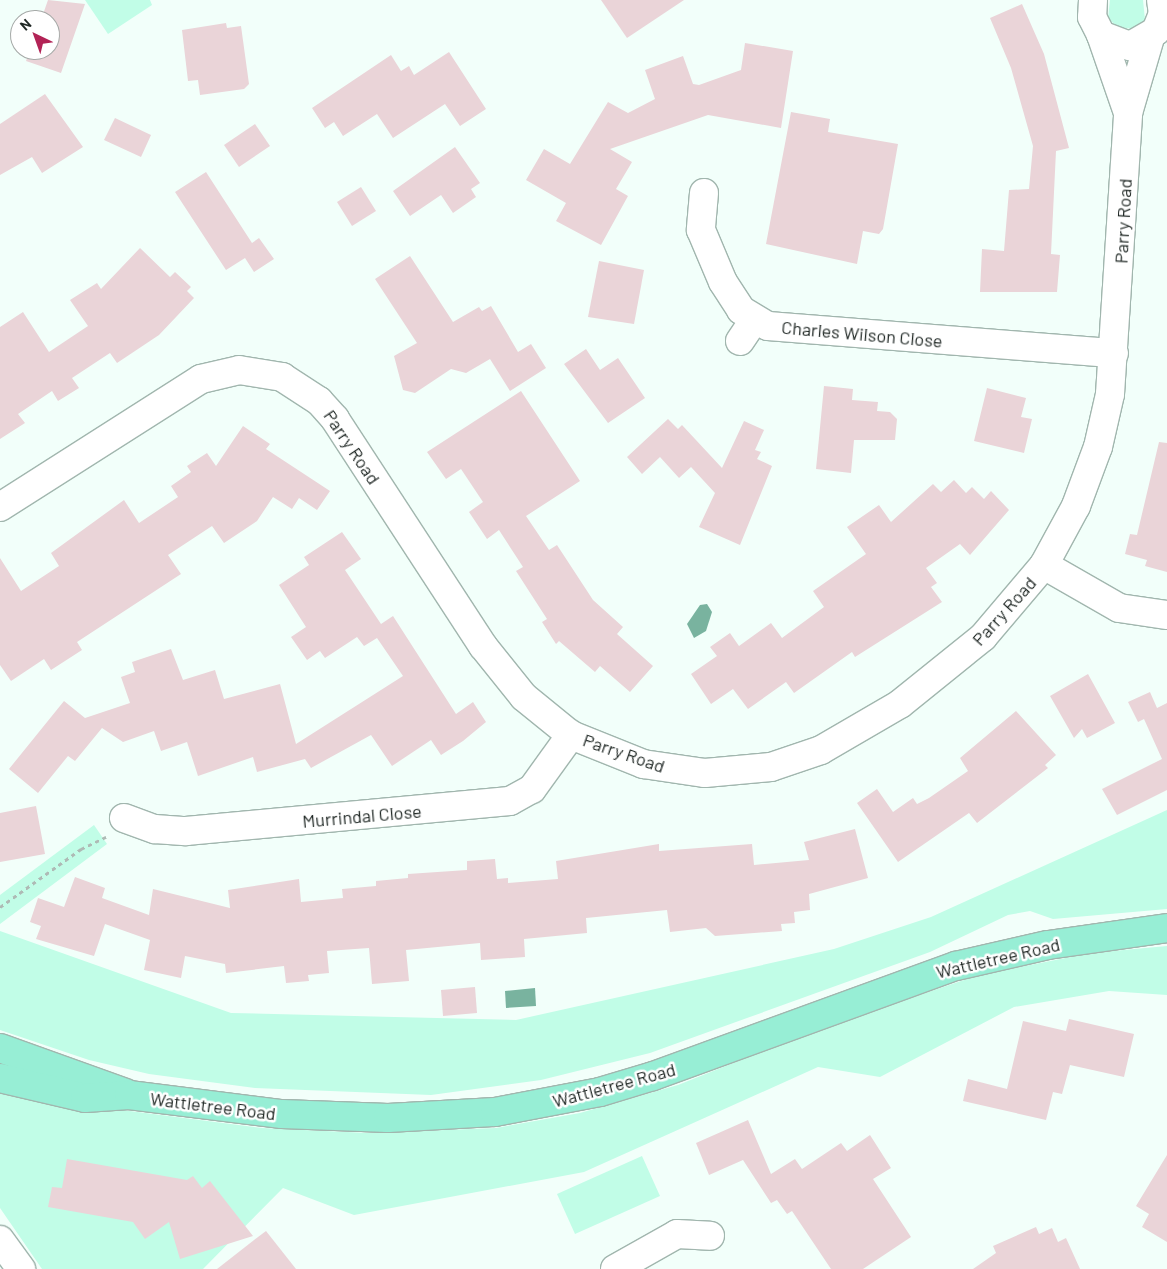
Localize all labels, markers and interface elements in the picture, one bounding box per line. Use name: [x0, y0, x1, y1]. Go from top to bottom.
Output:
north arrow: [10, 10, 60, 60]
text: N: [16, 15, 34, 34]
street label: Parry Road: [1110, 178, 1136, 264]
street label: Charles Wilson Close: [781, 316, 943, 352]
street label: Parry Road: [319, 406, 385, 488]
street label: Parry Road: [968, 572, 1040, 650]
street label: Parry Road: [580, 729, 668, 777]
street label: Murrindal Close: [301, 800, 423, 832]
street label: Wattletree Road: [934, 933, 1062, 983]
street label: Wattletree Road: [550, 1058, 678, 1112]
street label: Wattletree Road: [149, 1088, 277, 1124]

